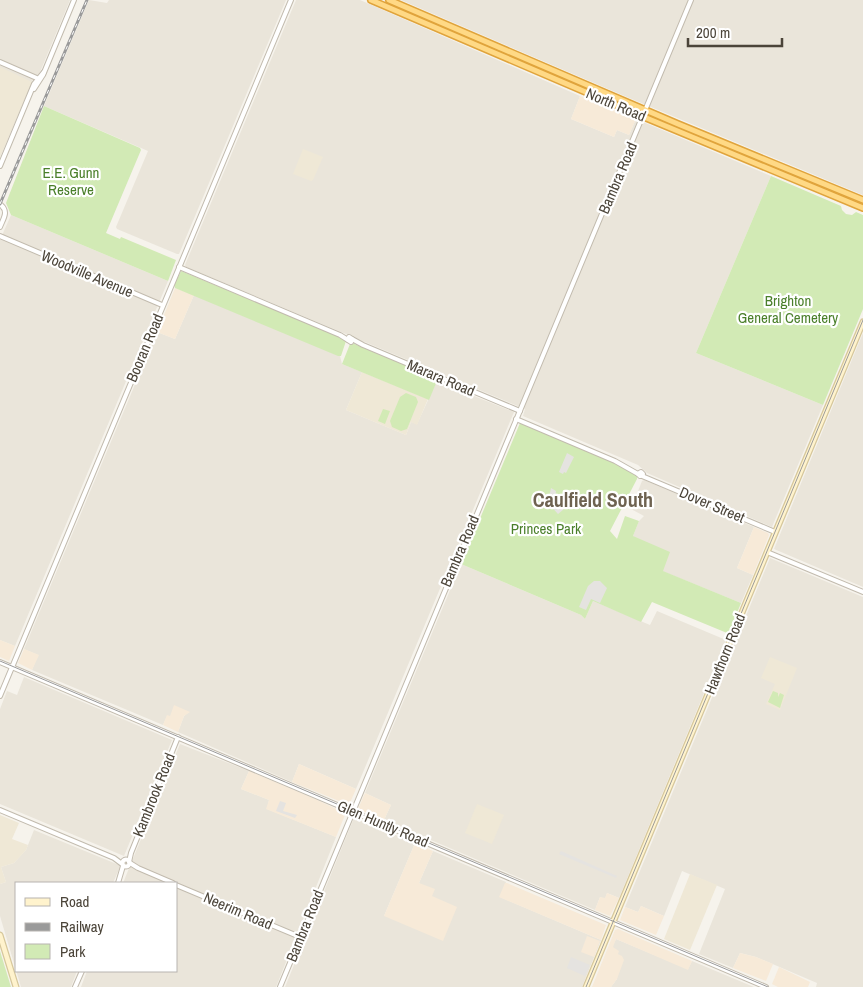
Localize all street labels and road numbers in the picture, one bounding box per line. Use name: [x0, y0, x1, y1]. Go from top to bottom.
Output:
street label: North Road: [583, 83, 649, 126]
street label: Bambra Road: [593, 139, 642, 217]
street label: Woodville Avenue: [38, 245, 137, 302]
street label: Booran Road: [121, 310, 168, 385]
street label: Marara Road: [404, 354, 478, 401]
street label: Dover Street: [676, 481, 749, 528]
street label: Bambra Road: [435, 512, 484, 590]
street label: Hawthorn Road: [699, 610, 750, 697]
street label: Kambrook Road: [127, 750, 180, 840]
street label: Glen Huntly Road: [334, 795, 432, 852]
street label: Neerim Road: [200, 887, 276, 934]
street label: Bambra Road: [281, 887, 328, 965]

